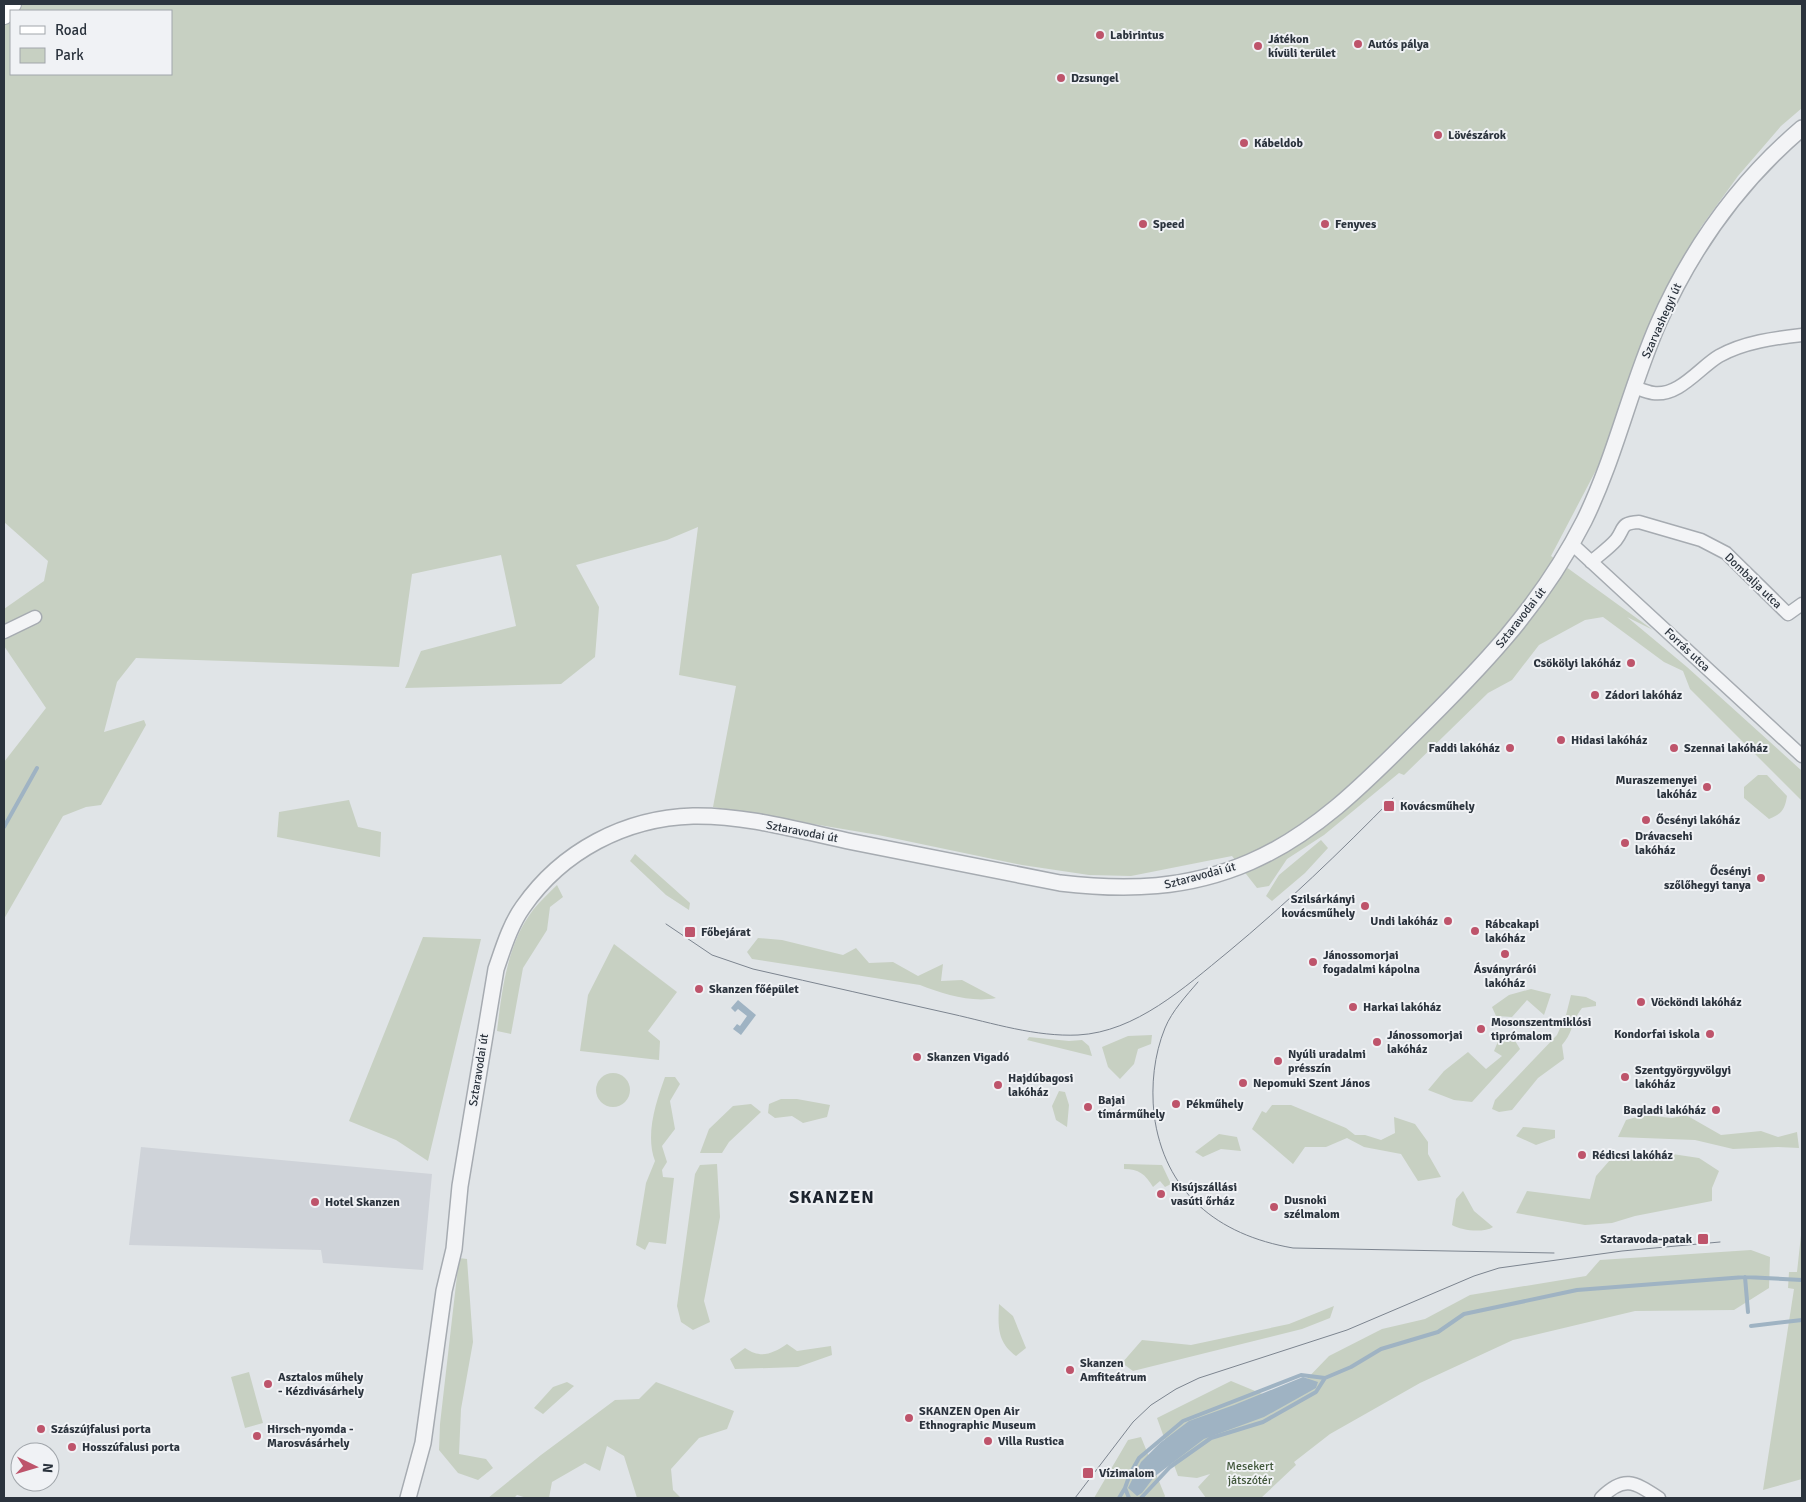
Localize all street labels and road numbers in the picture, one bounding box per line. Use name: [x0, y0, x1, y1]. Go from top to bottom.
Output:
street label: Szarvashegyi út: [1639, 281, 1685, 361]
street label: Dombalja utca: [1721, 550, 1785, 612]
street label: Sztaravodai út: [1493, 585, 1549, 651]
street label: Forrás utca: [1661, 625, 1713, 675]
street label: Sztaravodai út: [765, 818, 839, 846]
street label: Sztaravodai út: [1163, 859, 1237, 893]
street label: Sztaravodai út: [466, 1033, 492, 1107]

